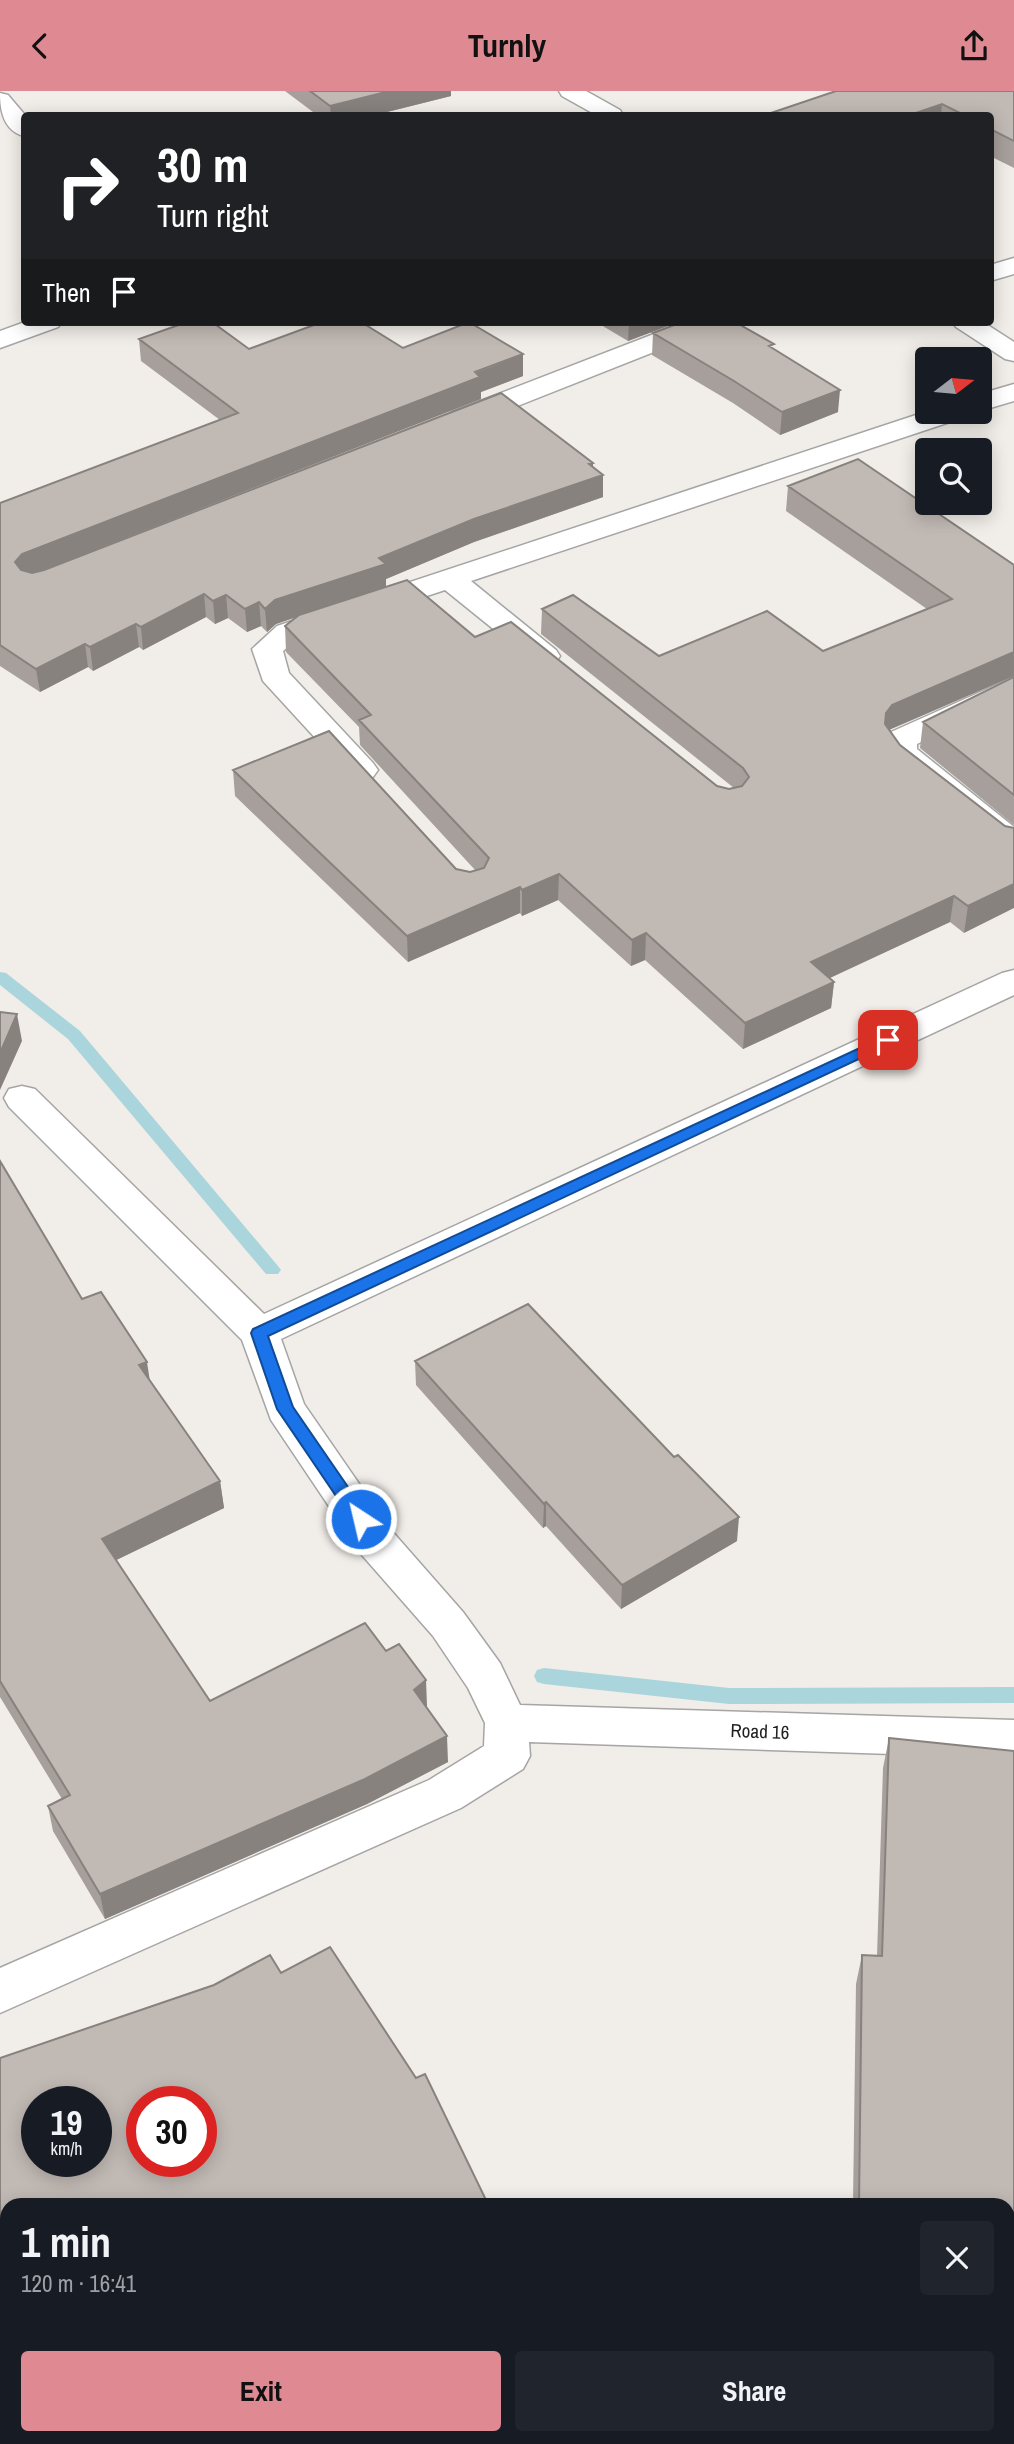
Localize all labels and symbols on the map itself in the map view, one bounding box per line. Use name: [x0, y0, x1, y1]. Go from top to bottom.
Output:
north arrow: [915, 347, 992, 423]
pin: [858, 1010, 918, 1070]
position arrow: [324, 1482, 398, 1556]
street label: Road 16: [730, 1717, 790, 1745]
speed limit sign: 30: [126, 2086, 217, 2177]

